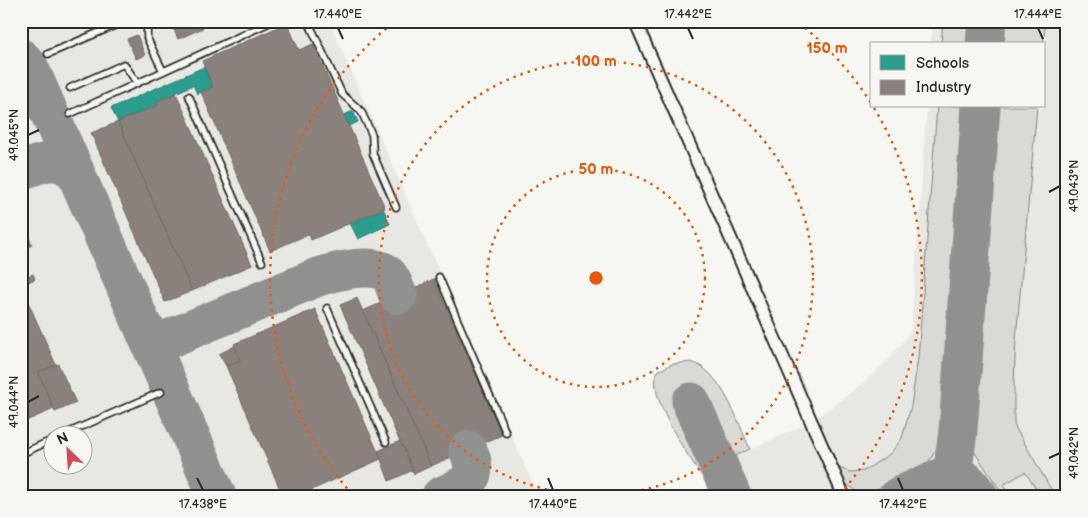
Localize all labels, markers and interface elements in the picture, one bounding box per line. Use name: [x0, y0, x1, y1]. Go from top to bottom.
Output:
text: 17.440°E: [314, 7, 362, 22]
text: 17.442°E: [664, 7, 712, 22]
text: 17.444°E: [1014, 7, 1062, 22]
text: 150 m: [806, 39, 848, 58]
legend: [870, 42, 1046, 108]
text: 100 m: [575, 52, 617, 71]
text: Schools: [916, 54, 970, 73]
text: Industry: [916, 78, 971, 97]
text: 49.045°N: [7, 109, 22, 161]
text: 50 m: [579, 160, 614, 179]
text: 49.043°N: [1067, 160, 1082, 212]
centre of rings: [587, 269, 605, 287]
text: 49.044°N: [7, 376, 22, 428]
north arrow: [42, 424, 92, 474]
text: 49.042°N: [1067, 427, 1082, 479]
text: N: [54, 429, 71, 449]
text: 17.438°E: [179, 497, 227, 512]
text: 17.440°E: [529, 497, 577, 512]
text: 17.442°E: [879, 497, 927, 512]

